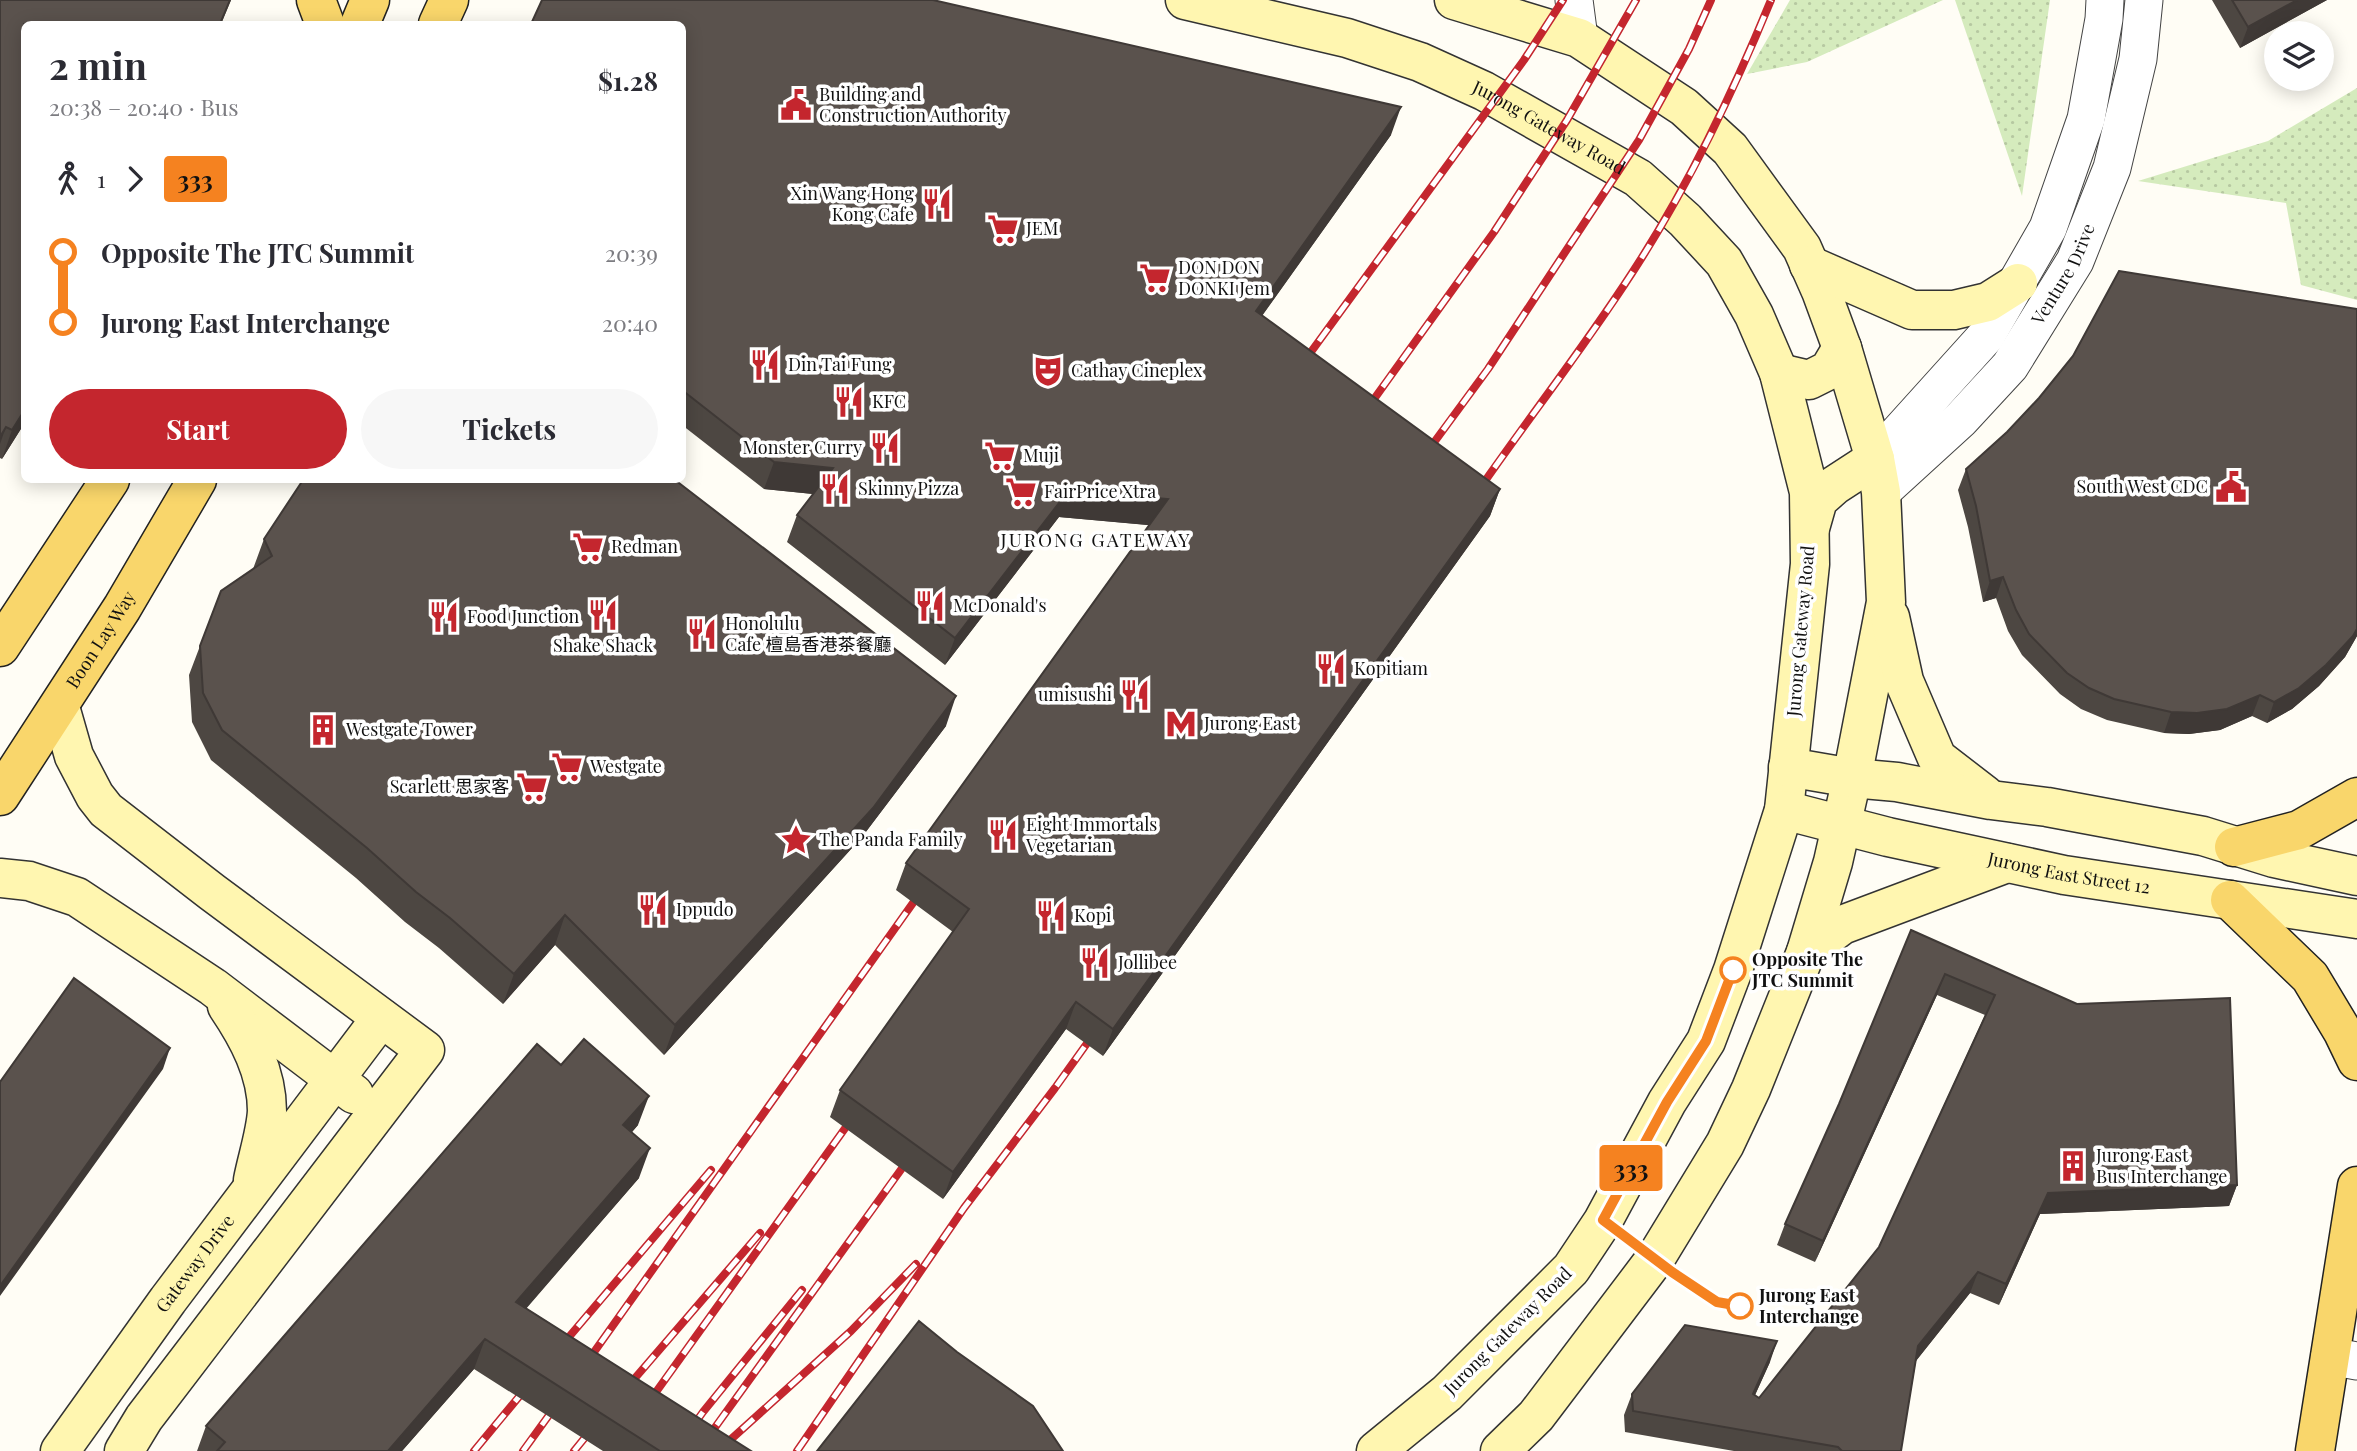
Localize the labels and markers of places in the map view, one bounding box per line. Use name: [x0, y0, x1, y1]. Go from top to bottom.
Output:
place label: Building and Construction Authority: [819, 82, 1007, 127]
public building icon: Building and Construction Authority: [779, 88, 813, 122]
place label: Xin Wang Hong Kong Cafe: [791, 181, 914, 226]
restaurant icon: Xin Wang Hong Kong Cafe: [920, 187, 954, 221]
supermarket icon: JEM: [986, 212, 1020, 246]
place label: JEM: [1025, 216, 1059, 240]
place label: DON DON DONKI Jem: [1178, 255, 1270, 300]
supermarket icon: DON DON DONKI Jem: [1138, 261, 1172, 295]
restaurant icon: Din Tai Fung: [748, 348, 782, 382]
place label: Din Tai Fung: [788, 352, 892, 376]
theatre icon: Cathay Cineplex: [1031, 354, 1065, 388]
place label: Cathay Cineplex: [1071, 358, 1203, 382]
restaurant icon: KFC: [832, 385, 866, 419]
place label: KFC: [872, 389, 906, 413]
restaurant icon: Monster Curry: [868, 431, 902, 465]
place label: Monster Curry: [742, 435, 862, 459]
supermarket icon: Muji: [983, 439, 1017, 473]
place label: Muji: [1023, 443, 1059, 467]
public building icon: South West CDC: [2214, 470, 2248, 504]
restaurant icon: Skinny Pizza: [818, 472, 852, 506]
place label: South West CDC: [2077, 474, 2208, 498]
supermarket icon: FairPrice Xtra: [1004, 475, 1038, 509]
place label: Skinny Pizza: [858, 476, 959, 500]
place label: FairPrice Xtra: [1044, 479, 1156, 503]
supermarket icon: Redman: [571, 530, 605, 564]
place label: Redman: [611, 534, 678, 558]
restaurant icon: McDonald's: [913, 589, 947, 623]
place label: McDonald's: [953, 593, 1047, 617]
restaurant icon: Shake Shack: [586, 598, 620, 632]
restaurant icon: Food Junction: [427, 600, 461, 634]
place label: Food Junction: [467, 604, 580, 628]
place label: Honolulu Cafe 檀島香港茶餐廳: [725, 611, 892, 656]
restaurant icon: Honolulu Cafe 檀島香港茶餐廳: [685, 617, 719, 651]
place label: Shake Shack: [553, 633, 653, 657]
restaurant icon: Kopitiam: [1314, 652, 1348, 686]
place label: Kopitiam: [1354, 656, 1428, 680]
restaurant icon: umisushi: [1118, 678, 1152, 712]
place label: umisushi: [1038, 682, 1112, 706]
metro station icon: Jurong East: [1164, 707, 1198, 741]
place label: Jurong East: [1203, 711, 1297, 735]
building icon: Westgate Tower: [306, 713, 340, 747]
place label: Westgate Tower: [345, 717, 473, 741]
supermarket icon: Westgate: [550, 750, 584, 784]
place label: Westgate: [589, 754, 662, 778]
supermarket icon: Scarlett 思家客: [515, 770, 549, 804]
place label: Scarlett 思家客: [390, 774, 509, 798]
place label: Eight Immortals Vegetarian: [1025, 812, 1157, 857]
restaurant icon: Eight Immortals Vegetarian: [986, 818, 1020, 852]
place icon: The Panda Family: [779, 823, 813, 857]
place label: The Panda Family: [819, 827, 962, 851]
restaurant icon: Ippudo: [636, 893, 670, 927]
place label: Ippudo: [676, 897, 734, 921]
restaurant icon: Kopi: [1034, 899, 1068, 933]
place label: Kopi: [1074, 903, 1111, 927]
restaurant icon: Jollibee: [1078, 946, 1112, 980]
place label: Opposite The JTC Summit: [1751, 947, 1863, 992]
place label: Jollibee: [1117, 950, 1177, 974]
marker: Opposite The JTC Summit: [1720, 957, 1746, 983]
place label: Jurong East Bus Interchange: [2095, 1143, 2227, 1188]
building icon: Jurong East Bus Interchange: [2056, 1149, 2090, 1183]
place label: Jurong East Interchange: [1758, 1283, 1859, 1328]
marker: Jurong East Interchange: [1727, 1293, 1753, 1319]

